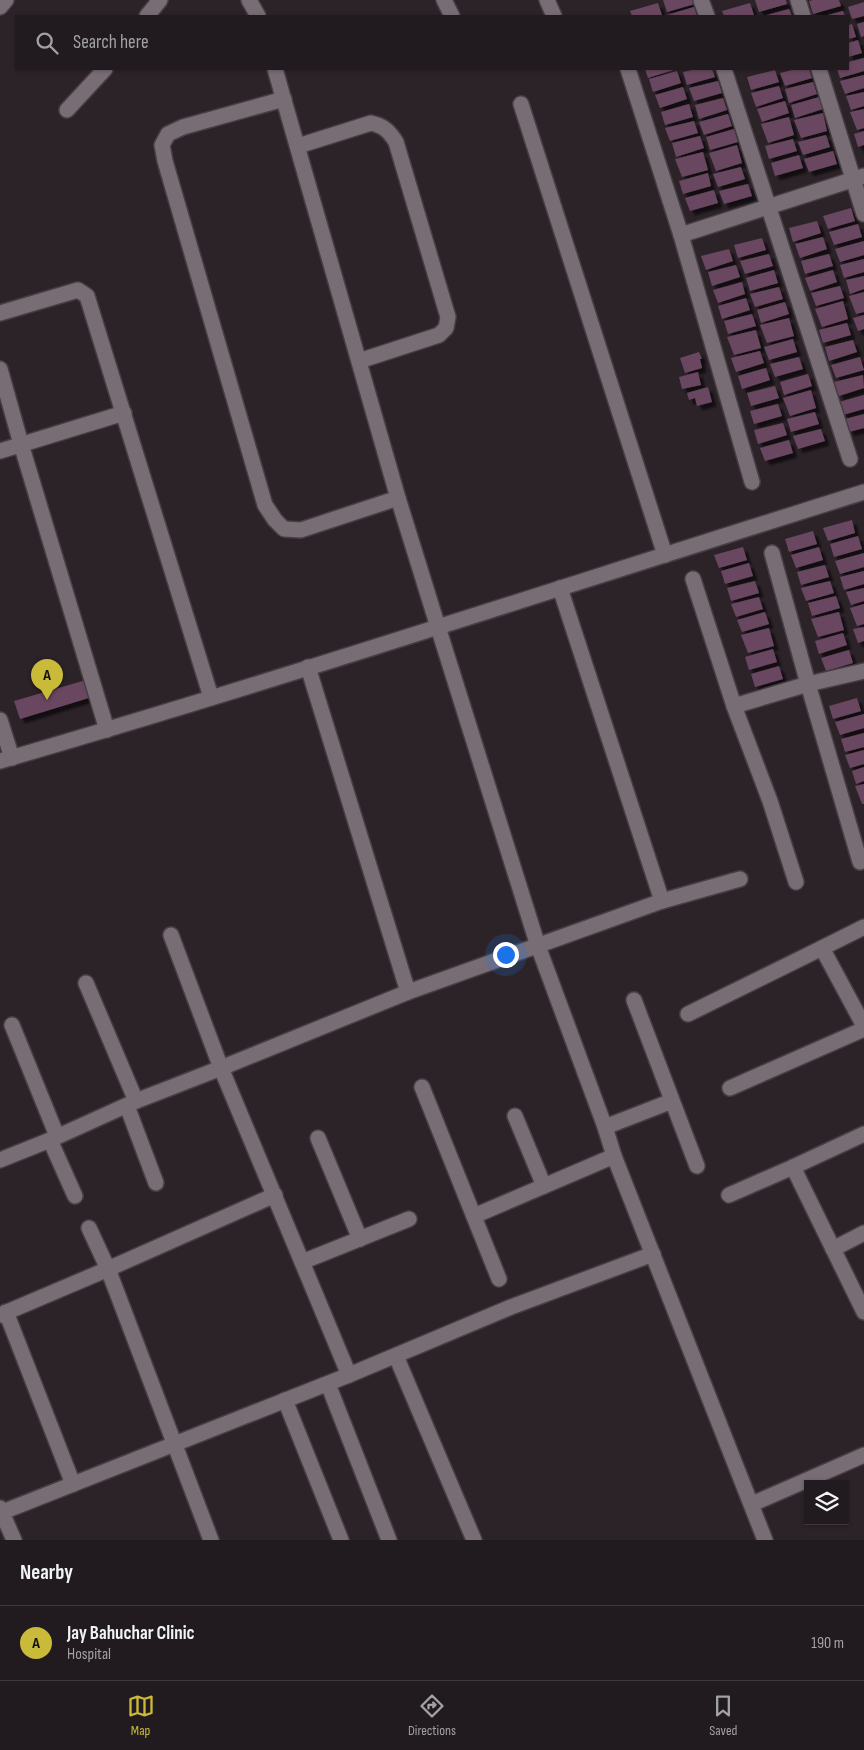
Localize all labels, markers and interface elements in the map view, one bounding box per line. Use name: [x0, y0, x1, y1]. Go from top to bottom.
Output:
search box: [15, 15, 849, 70]
icon: search: [33, 29, 61, 57]
text: Search here: [73, 31, 149, 54]
pin: A: [31, 659, 63, 700]
your location: [493, 942, 519, 968]
map controls: [804, 1480, 849, 1525]
button: layers: [804, 1480, 849, 1525]
text: Nearby: [20, 1560, 73, 1585]
text: Jay Bahuchar Clinic: [67, 1622, 195, 1645]
text: A: [32, 1634, 40, 1653]
text: 190 m: [811, 1634, 844, 1653]
text: Hospital: [67, 1645, 111, 1664]
tab: Map: [127, 1692, 155, 1739]
tab: Directions: [408, 1692, 456, 1739]
tab: Saved: [709, 1692, 737, 1739]

